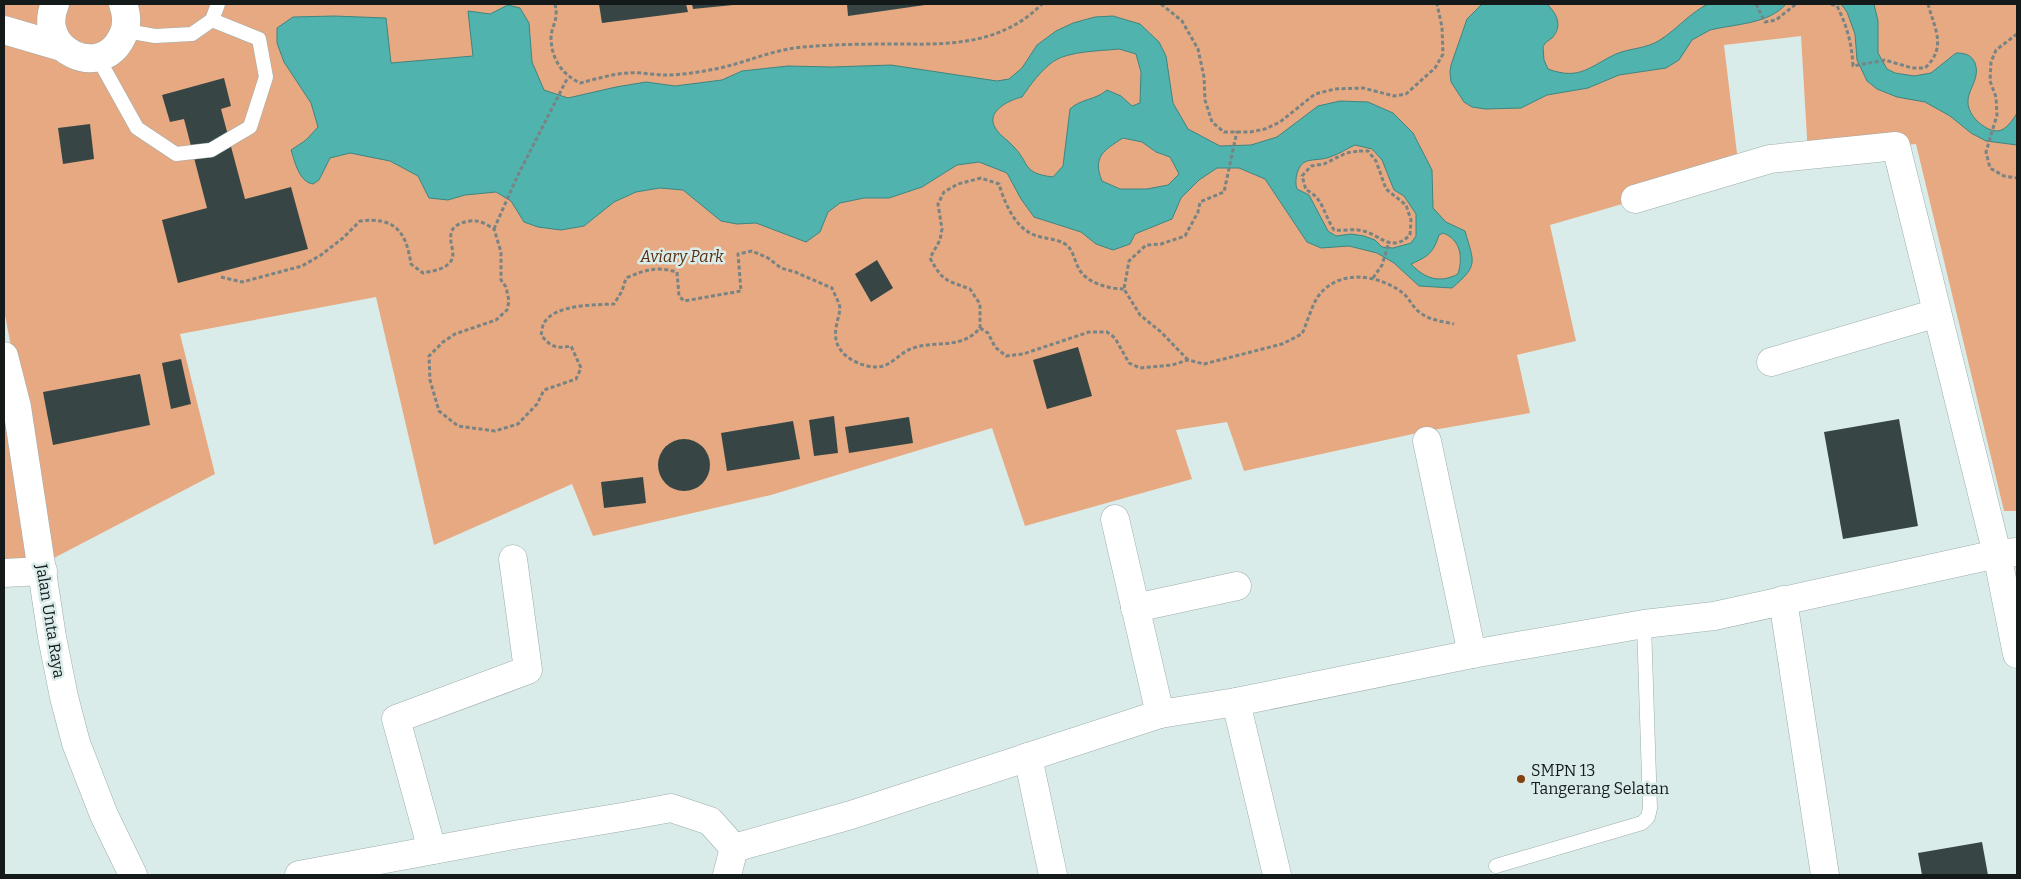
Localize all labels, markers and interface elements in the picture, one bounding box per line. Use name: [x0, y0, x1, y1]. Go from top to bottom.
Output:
park label: Aviary Park: [639, 247, 724, 266]
street label: Jalan Unta Raya: [32, 562, 69, 680]
place label: SMPN 13 Tangerang Selatan: [1531, 761, 1669, 798]
marker: SMPN 13 Tangerang Selatan: [1515, 773, 1527, 785]

